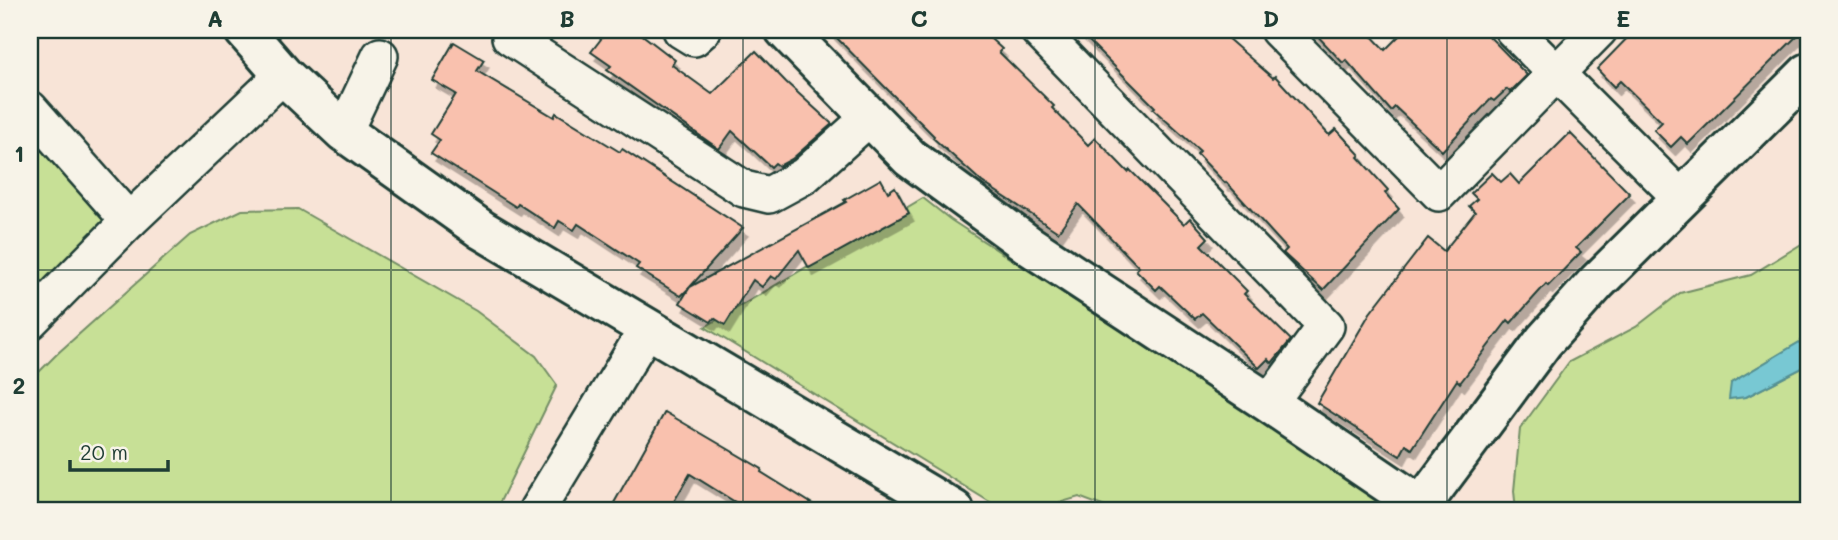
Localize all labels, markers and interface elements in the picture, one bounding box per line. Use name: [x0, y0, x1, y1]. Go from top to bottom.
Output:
text: A: [207, 3, 223, 33]
text: B: [559, 3, 575, 33]
text: C: [910, 3, 928, 33]
text: D: [1263, 3, 1279, 33]
text: E: [1616, 3, 1630, 33]
text: 1: [14, 138, 24, 168]
text: 2: [13, 370, 25, 400]
scale bar: [70, 428, 168, 472]
text: 20 m: [80, 438, 128, 465]

